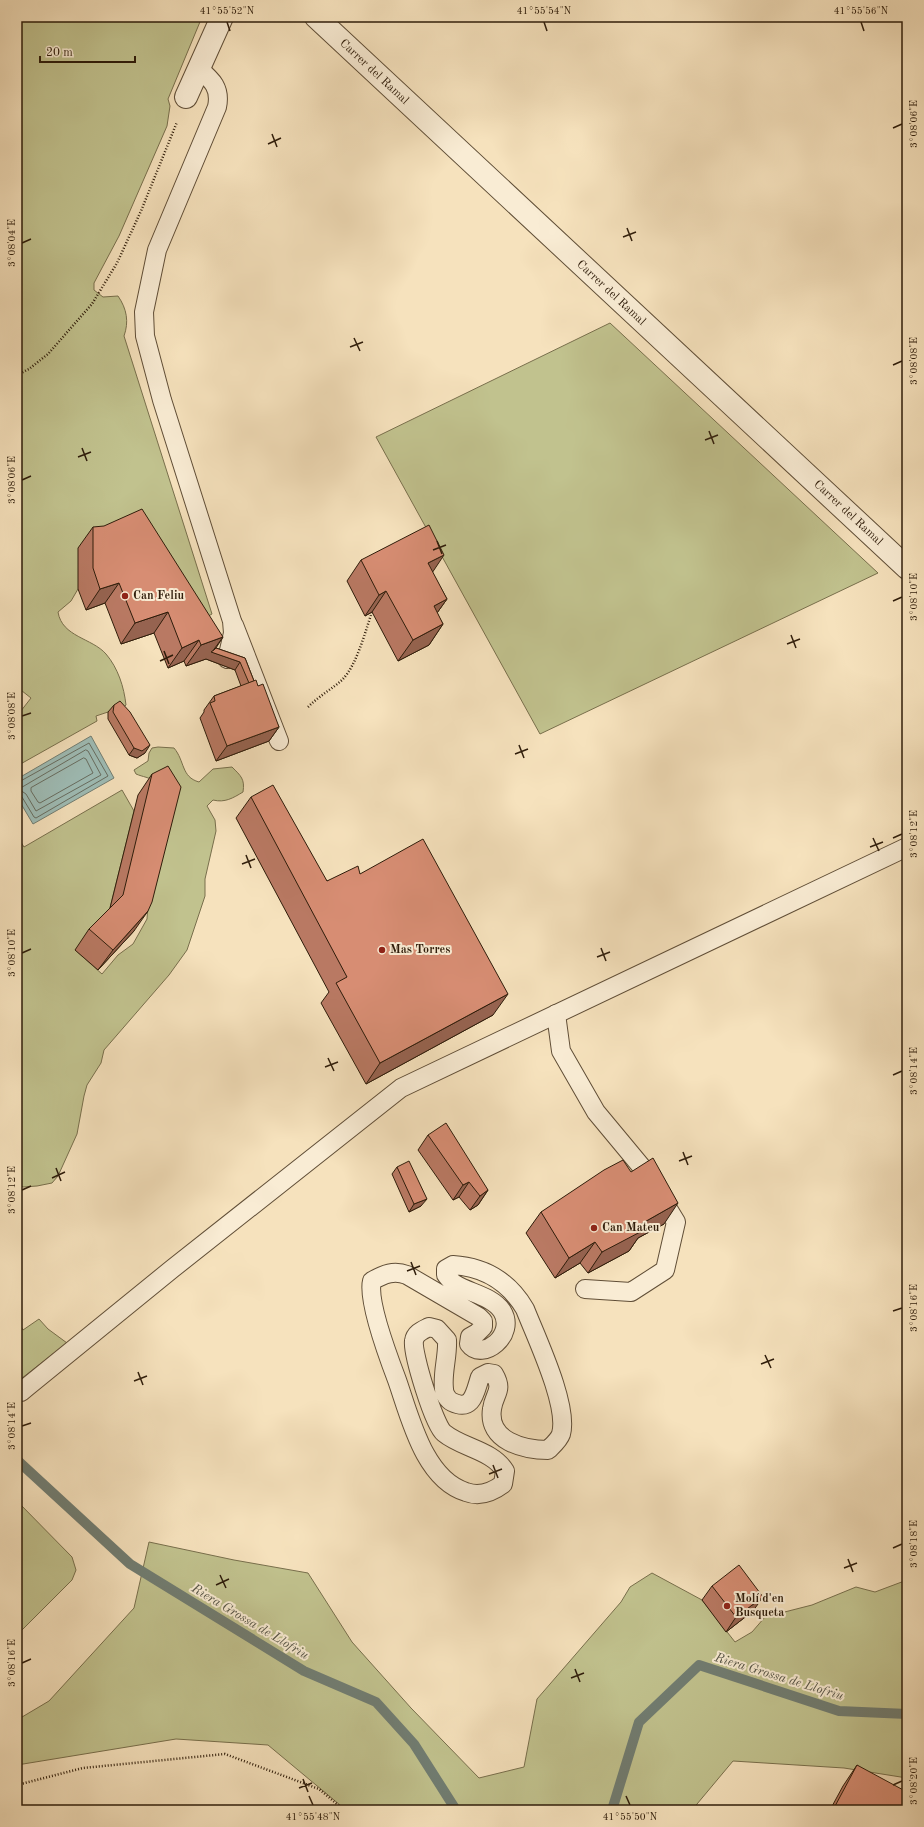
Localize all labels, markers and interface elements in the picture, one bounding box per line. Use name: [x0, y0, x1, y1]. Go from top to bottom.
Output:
text: 41°55'52"N: [200, 6, 255, 16]
text: 41°55'54"N: [517, 6, 572, 16]
text: 41°55'56"N: [834, 6, 889, 16]
street label: Carrer del Ramal: [337, 37, 411, 107]
scale bar: [40, 38, 135, 64]
text: 20 m: [46, 47, 73, 59]
text: 3°08'06"E: [909, 100, 919, 148]
text: 3°08'04"E: [7, 219, 17, 267]
street label: Carrer del Ramal: [574, 258, 648, 328]
text: 3°08'08"E: [909, 337, 919, 385]
text: 3°08'06"E: [7, 456, 17, 504]
street label: Carrer del Ramal: [811, 478, 885, 548]
text: 3°08'10"E: [909, 573, 919, 621]
place label: Can Feliu: [133, 590, 184, 602]
marker: Can Feliu: [120, 591, 130, 601]
text: 3°08'08"E: [7, 692, 17, 740]
text: 3°08'12"E: [909, 810, 919, 858]
text: 3°08'10"E: [7, 929, 17, 977]
place label: Mas Torres: [390, 944, 450, 956]
marker: Mas Torres: [377, 945, 387, 955]
text: 3°08'14"E: [909, 1047, 919, 1095]
text: 3°08'12"E: [7, 1166, 17, 1214]
place label: Can Mateu: [602, 1222, 660, 1234]
marker: Can Mateu: [589, 1223, 599, 1233]
text: 3°08'16"E: [909, 1284, 919, 1332]
text: 3°08'14"E: [7, 1402, 17, 1450]
text: 3°08'18"E: [909, 1520, 919, 1568]
water label: Riera Grossa de Llofriu: [188, 1581, 311, 1662]
place label: Molí d'en Busqueta: [735, 1593, 784, 1619]
marker: Molí d'en Busqueta: [722, 1601, 732, 1611]
text: 3°08'16"E: [7, 1639, 17, 1687]
water label: Riera Grossa de Llofriu: [712, 1651, 845, 1703]
text: 3°08'20"E: [909, 1757, 919, 1805]
text: 41°55'48"N: [286, 1812, 341, 1822]
text: 41°55'50"N: [603, 1812, 658, 1822]

